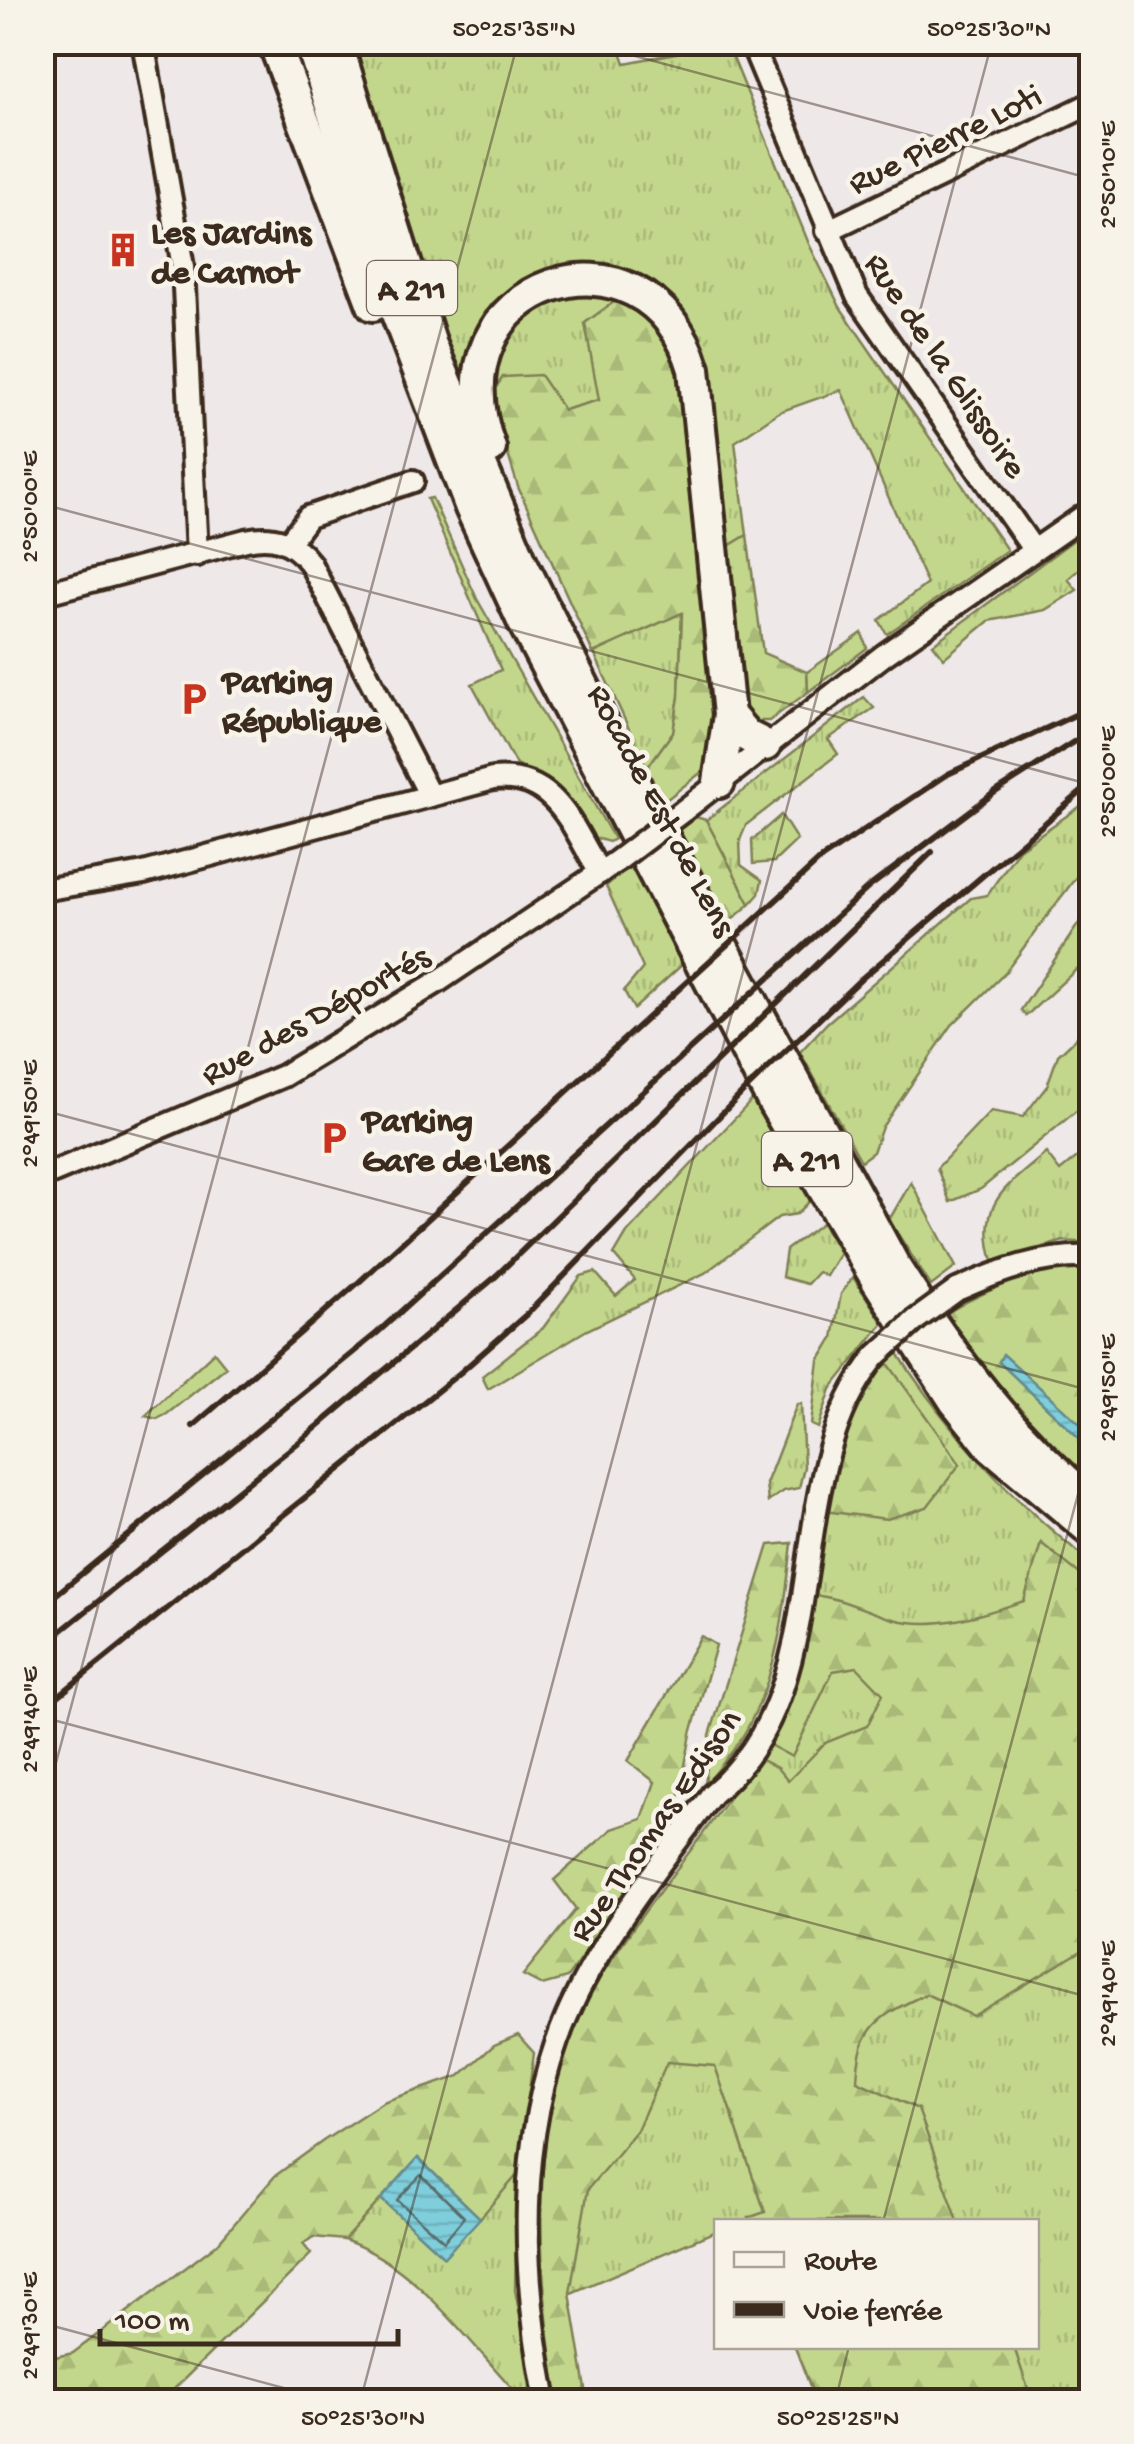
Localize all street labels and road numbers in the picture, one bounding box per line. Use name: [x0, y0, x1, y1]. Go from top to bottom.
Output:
street label: Rue Pierre Loti: [843, 77, 1050, 206]
street label: Rue de la Glissoire: [853, 247, 1034, 488]
road number: A 211: [367, 261, 457, 315]
street label: Rocade Est de Lens: [576, 679, 743, 945]
street label: Rue des Déportés: [195, 938, 439, 1097]
road number: A 211: [762, 1132, 852, 1186]
street label: Rue Thomas Edison: [562, 1703, 753, 1951]

